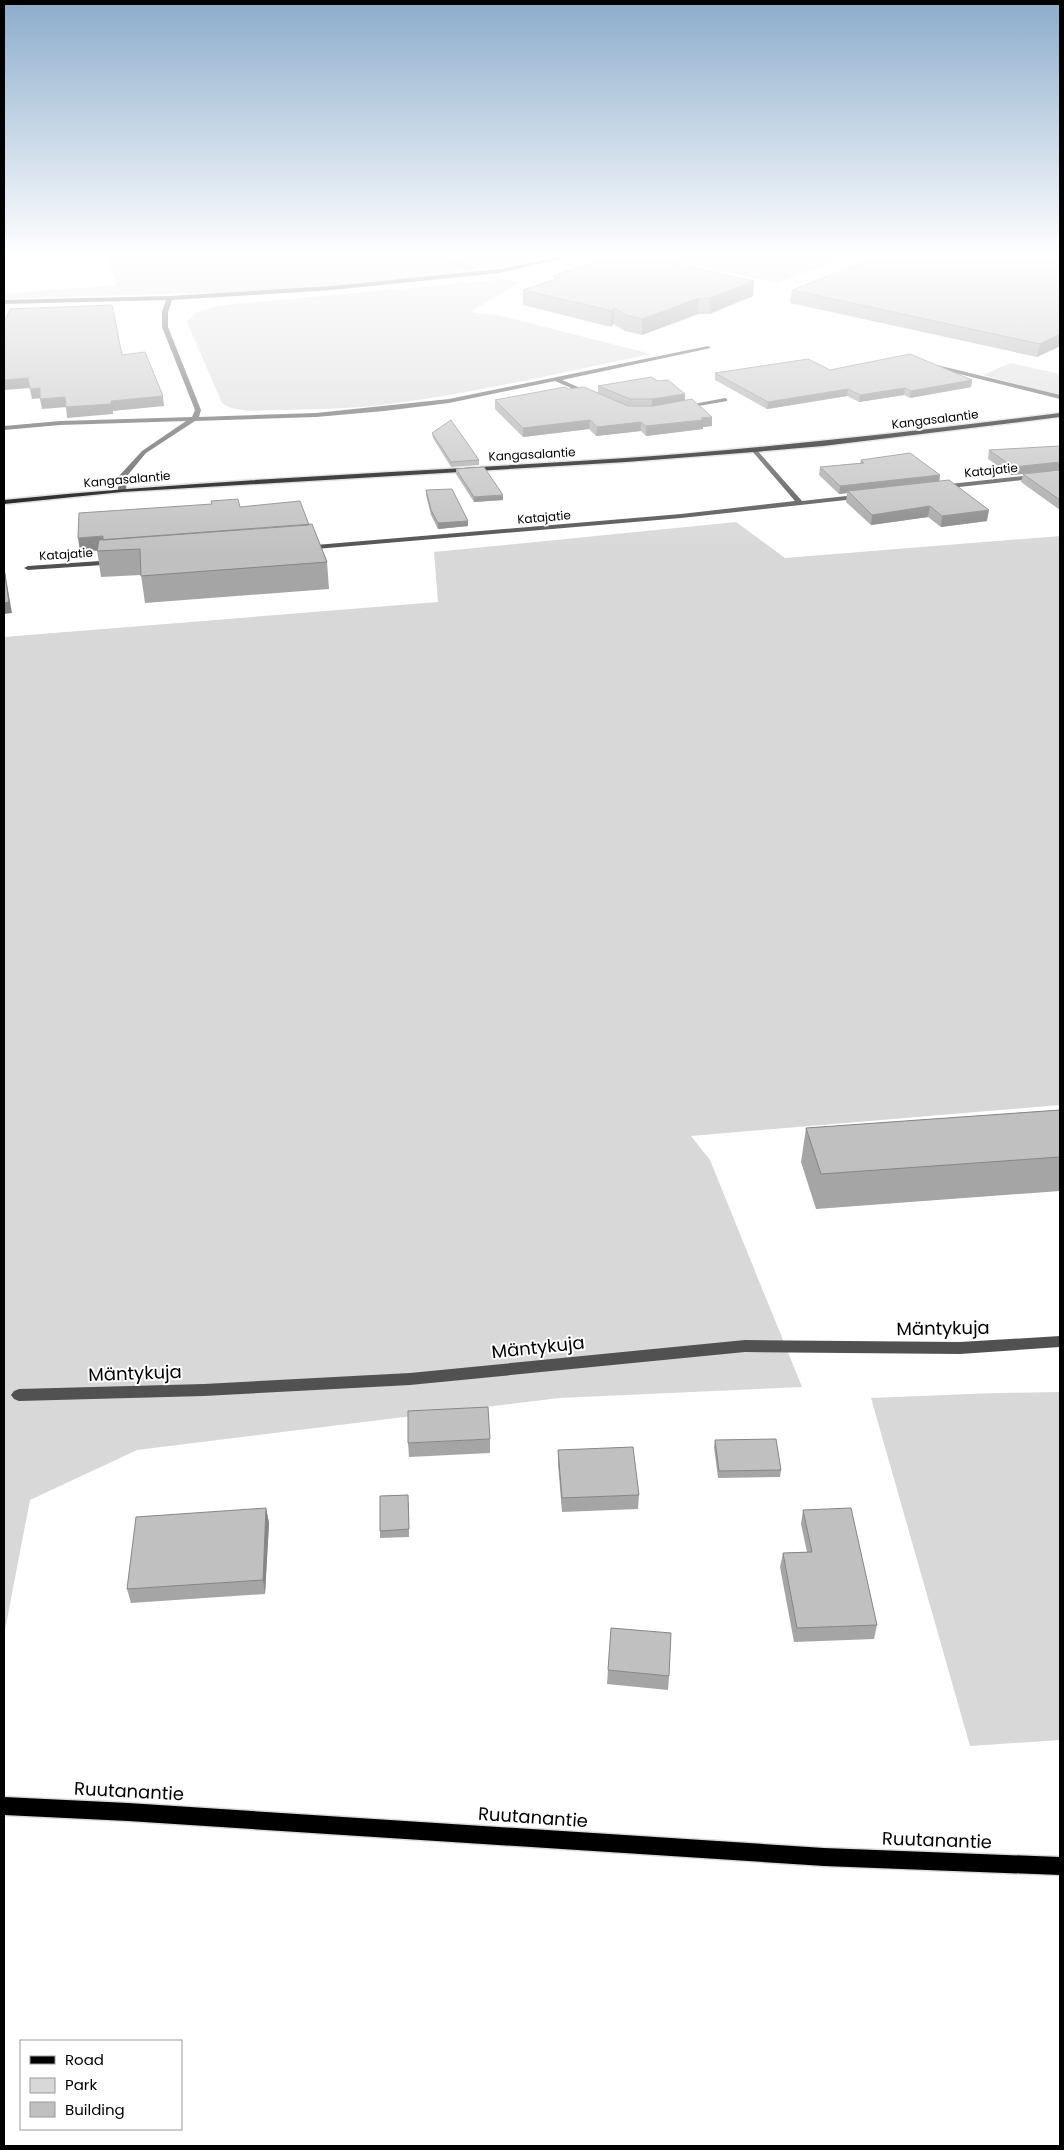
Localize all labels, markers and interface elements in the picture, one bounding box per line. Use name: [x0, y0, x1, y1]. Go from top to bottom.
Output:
street label: Kangasalantie: [891, 405, 979, 433]
street label: Kangasalantie: [488, 443, 576, 465]
street label: Katajatie: [963, 459, 1019, 481]
street label: Kangasalantie: [83, 467, 171, 491]
street label: Katajatie: [517, 506, 571, 528]
street label: Katajatie: [39, 544, 93, 564]
street label: Mäntykuja: [896, 1315, 990, 1341]
street label: Mäntykuja: [490, 1330, 586, 1364]
street label: Mäntykuja: [88, 1359, 182, 1387]
street label: Ruutanantie: [73, 1776, 185, 1806]
street label: Ruutanantie: [477, 1801, 589, 1833]
street label: Ruutanantie: [882, 1826, 992, 1854]
legend: [20, 2040, 182, 2130]
text: Road: [65, 2049, 104, 2070]
text: Park: [65, 2074, 97, 2095]
text: Building: [65, 2099, 125, 2120]

